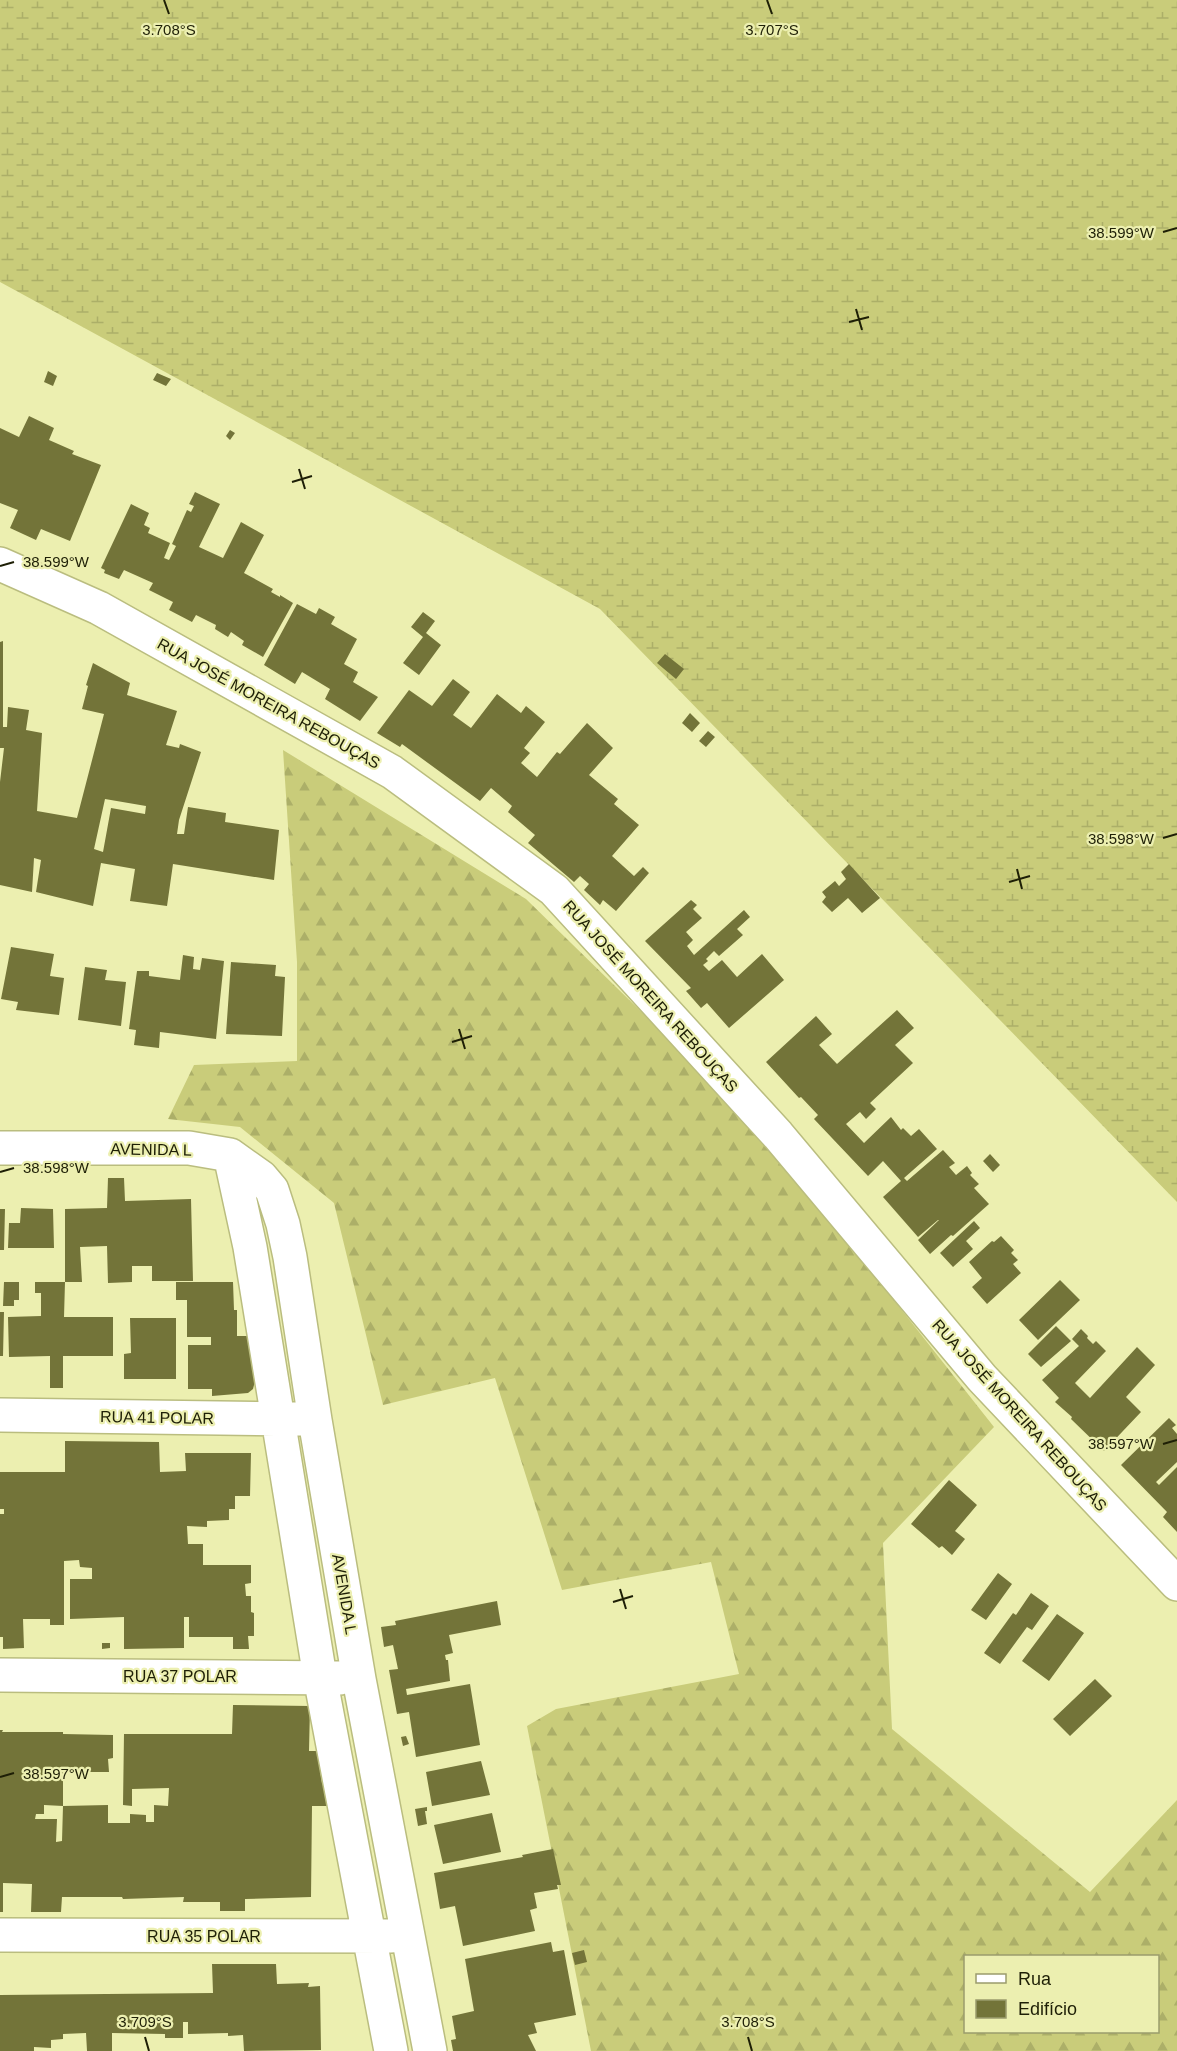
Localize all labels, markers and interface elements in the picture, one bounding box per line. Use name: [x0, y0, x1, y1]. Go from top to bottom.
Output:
text: 3.708°S: [142, 21, 196, 38]
text: 3.707°S: [745, 21, 799, 38]
text: 38.599°W: [1088, 224, 1155, 241]
text: 38.599°W: [23, 553, 90, 570]
street label: RUA JOSÉ MOREIRA REBOUÇAS: [155, 634, 383, 772]
text: 38.598°W: [1088, 830, 1155, 847]
street label: RUA JOSÉ MOREIRA REBOUÇAS: [560, 896, 742, 1096]
street label: AVENIDA L: [110, 1140, 192, 1159]
text: 38.598°W: [23, 1159, 90, 1176]
street label: RUA JOSÉ MOREIRA REBOUÇAS: [929, 1315, 1111, 1515]
street label: RUA 41 POLAR: [100, 1408, 214, 1427]
text: 38.597°W: [1088, 1435, 1155, 1452]
street label: AVENIDA L: [329, 1552, 360, 1636]
street label: RUA 37 POLAR: [123, 1668, 237, 1685]
text: 38.597°W: [23, 1765, 90, 1782]
street label: RUA 35 POLAR: [147, 1928, 261, 1945]
legend: [964, 1955, 1159, 2033]
text: Rua: [1018, 1969, 1052, 1989]
text: Edifício: [1018, 1999, 1077, 2019]
text: 3.709°S: [118, 2013, 172, 2030]
text: 3.708°S: [721, 2013, 775, 2030]

